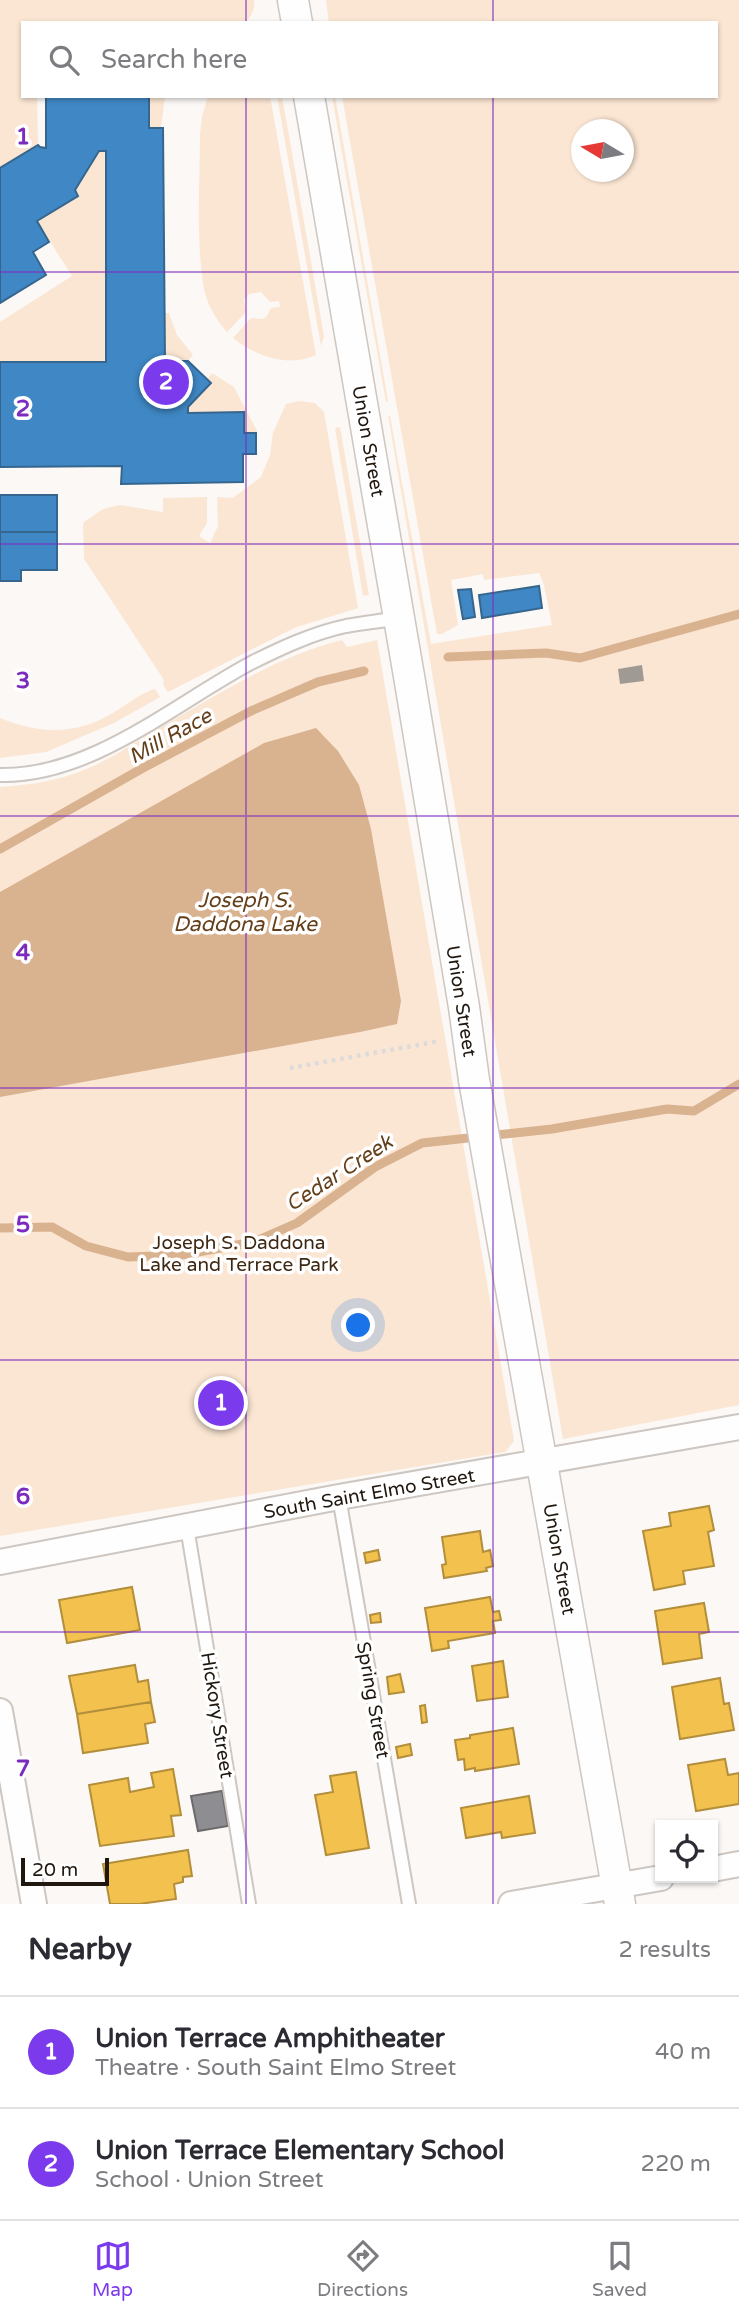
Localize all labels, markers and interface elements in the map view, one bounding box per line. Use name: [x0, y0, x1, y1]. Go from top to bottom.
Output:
search box: [21, 21, 718, 98]
icon: search: [45, 41, 83, 79]
text: Search here: [101, 44, 247, 75]
north arrow: [571, 119, 634, 182]
text: 1: [16, 123, 30, 151]
pin: 2: [143, 356, 189, 408]
street label: Union Street: [347, 384, 389, 499]
text: 2: [16, 395, 30, 423]
text: 3: [16, 667, 30, 695]
water label: Mill Race: [124, 703, 217, 769]
water label: Joseph S. Daddona Lake: [173, 888, 318, 937]
text: 4: [16, 939, 31, 967]
street label: Union Street: [441, 944, 481, 1059]
water label: Cedar Creek: [281, 1129, 399, 1217]
text: 5: [16, 1211, 30, 1239]
park label: Joseph S. Daddona Lake and Terrace Park: [139, 1232, 339, 1276]
your location: [341, 1308, 375, 1342]
pin: 1: [198, 1377, 244, 1429]
street label: South Saint Elmo Street: [262, 1465, 477, 1523]
text: 6: [16, 1483, 30, 1511]
street label: Union Street: [538, 1502, 580, 1617]
street label: Spring Street: [352, 1640, 394, 1760]
street label: Hickory Street: [196, 1650, 238, 1780]
text: 7: [16, 1755, 30, 1783]
map controls: [655, 1820, 718, 1883]
button: locate: [655, 1820, 718, 1883]
scale bar: [21, 1855, 108, 1887]
text: 20 m: [32, 1859, 78, 1881]
text: Nearby: [28, 1931, 132, 1968]
text: 2 results: [618, 1936, 711, 1964]
text: Union Terrace Amphitheater: [95, 2023, 445, 2054]
text: 1: [44, 2038, 58, 2066]
text: 40 m: [655, 2038, 711, 2066]
text: Theatre · South Saint Elmo Street: [95, 2054, 456, 2082]
text: Union Terrace Elementary School: [95, 2135, 505, 2166]
text: 2: [44, 2150, 58, 2178]
text: 220 m: [641, 2150, 711, 2178]
text: School · Union Street: [95, 2166, 324, 2194]
tab: Map: [92, 2237, 133, 2301]
tab: Directions: [317, 2237, 408, 2301]
tab: Saved: [592, 2237, 647, 2301]

